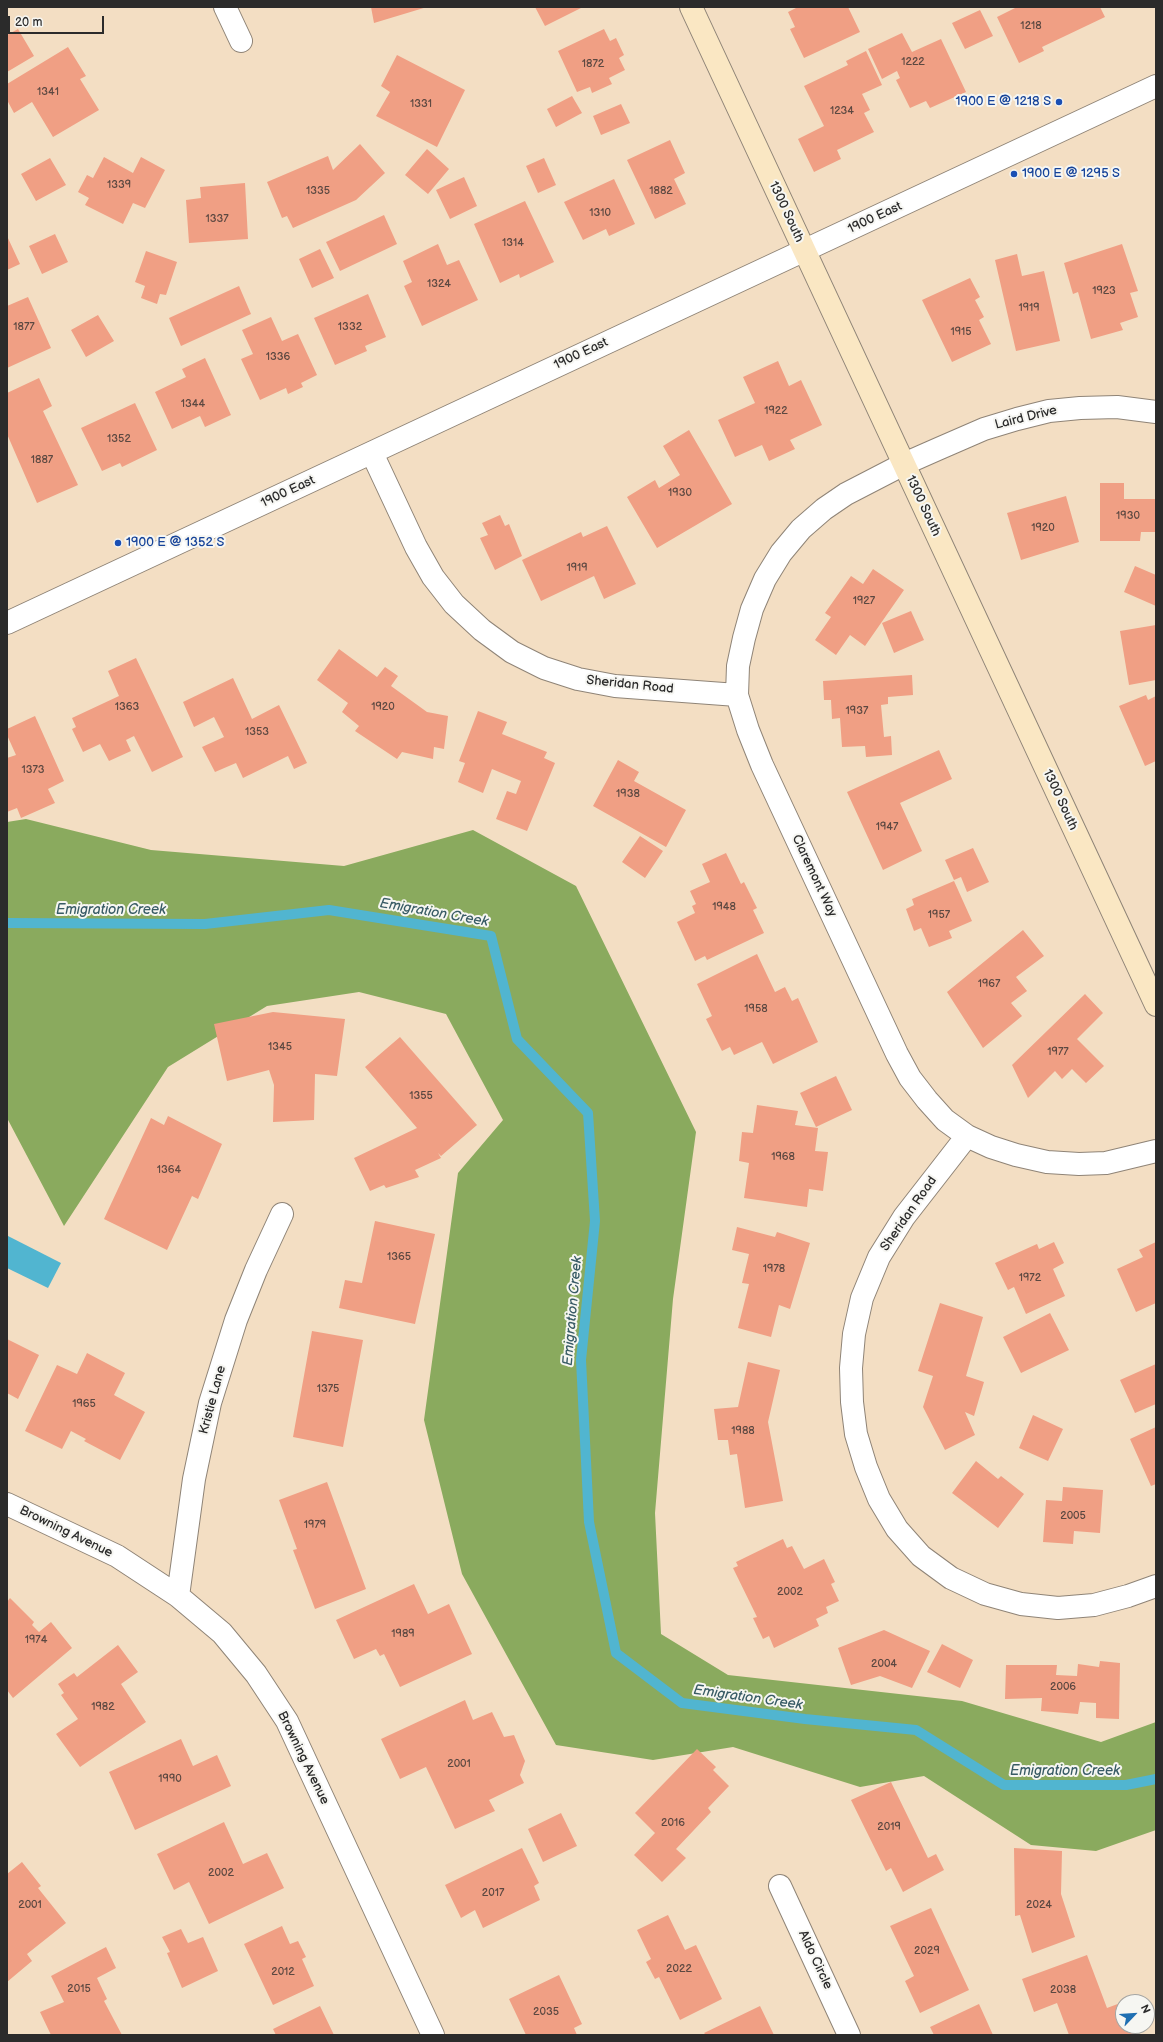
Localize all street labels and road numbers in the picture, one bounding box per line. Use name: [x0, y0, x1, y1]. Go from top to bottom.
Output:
street label: 1300 South: [765, 179, 807, 245]
street label: 1900 East: [846, 199, 904, 237]
street label: 1900 East: [552, 335, 610, 373]
street label: Laird Drive: [993, 403, 1059, 433]
street label: 1900 East: [259, 473, 317, 511]
street label: 1300 South: [902, 473, 944, 539]
street label: Sheridan Road: [586, 673, 674, 697]
street label: 1300 South: [1039, 767, 1081, 833]
street label: Claremont Way: [788, 832, 840, 920]
street label: Sheridan Road: [877, 1174, 941, 1254]
street label: Kristie Lane: [196, 1364, 230, 1436]
street label: Browning Avenue: [17, 1503, 115, 1561]
street label: Browning Avenue: [274, 1709, 332, 1807]
street label: Aldo Circle: [795, 1928, 835, 1992]

